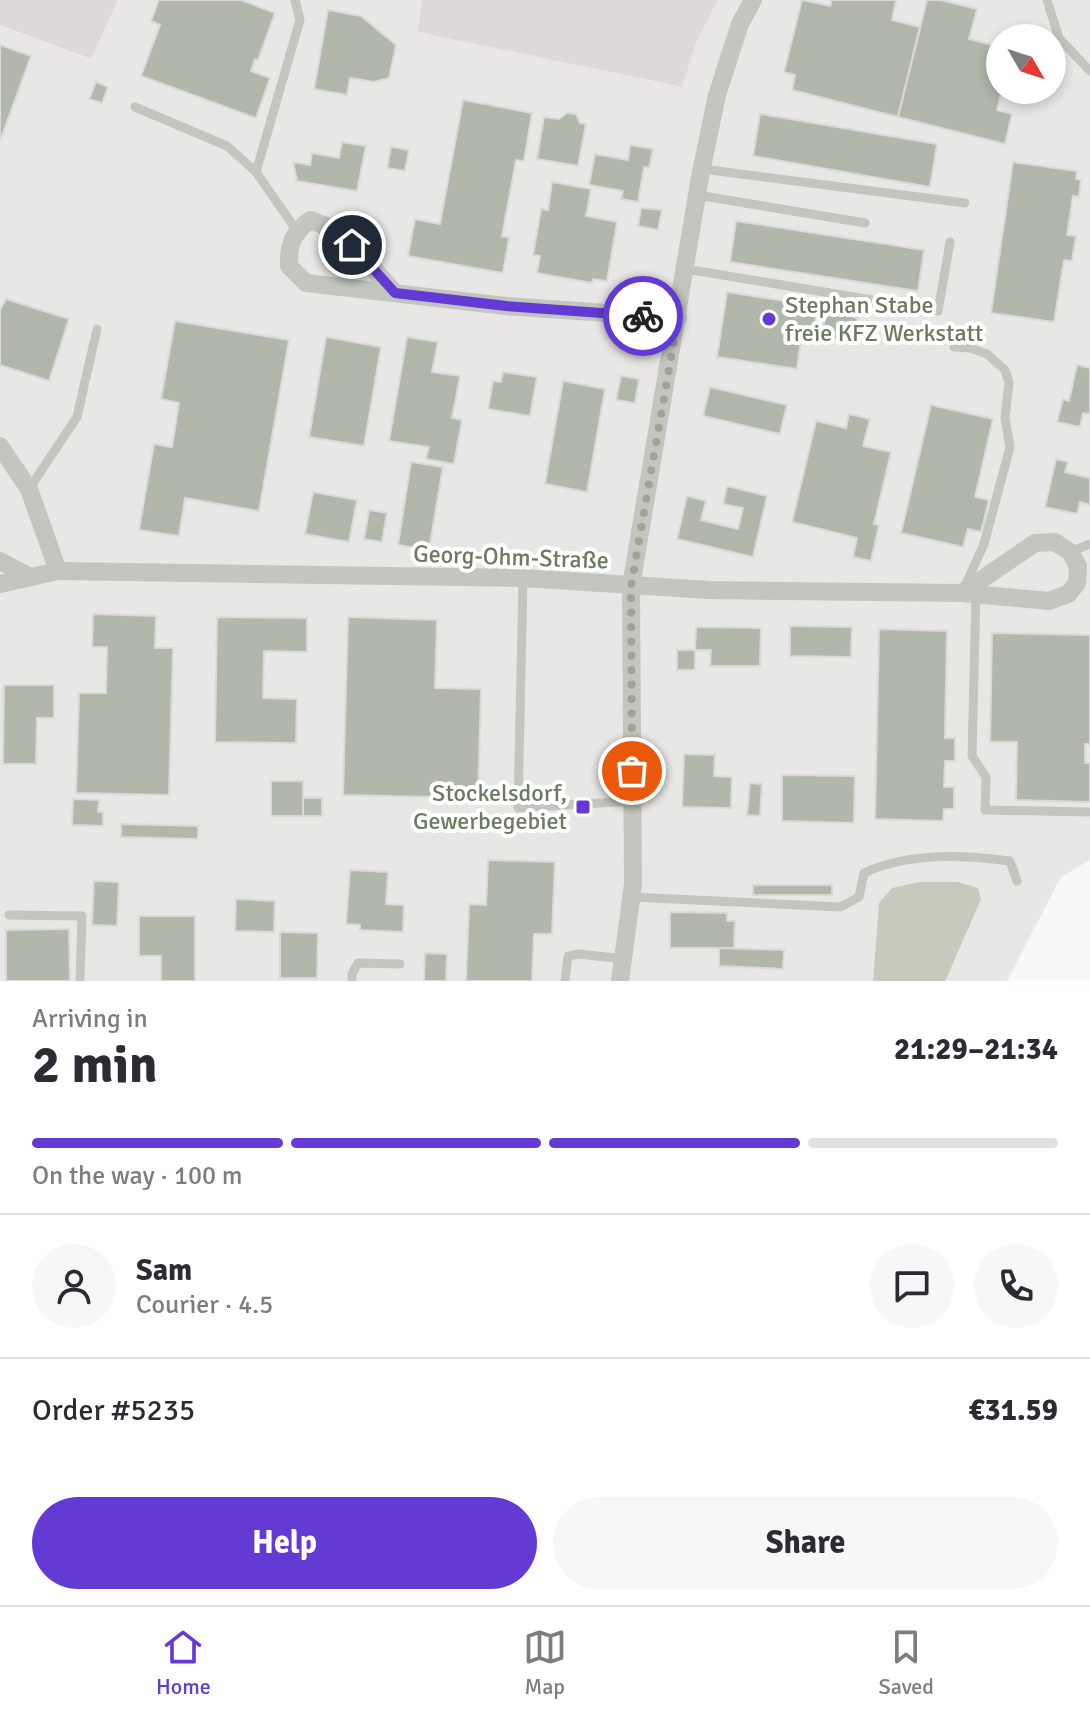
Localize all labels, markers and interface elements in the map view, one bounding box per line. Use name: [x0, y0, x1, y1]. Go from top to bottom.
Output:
north arrow: [986, 24, 1066, 104]
map controls: [986, 24, 1066, 104]
pin: [318, 211, 386, 279]
icon: home: [330, 223, 374, 267]
courier: [603, 276, 683, 356]
place label: Stephan Stabe freie KFZ Werkstatt: [785, 290, 983, 348]
icon: bike: [621, 294, 665, 338]
marker: Stephan Stabe freie KFZ Werkstatt: [760, 310, 778, 328]
street label: Georg-Ohm-Straße: [413, 539, 609, 575]
pin: [598, 737, 666, 805]
icon: bag: [610, 749, 654, 793]
place label: Stockelsdorf, Gewerbegebiet: [413, 778, 567, 836]
marker: Stockelsdorf, Gewerbegebiet: [574, 798, 592, 816]
text: Arriving in: [32, 1003, 148, 1035]
text: 21:29–21:34: [894, 1031, 1058, 1068]
text: 2 min: [32, 1033, 158, 1097]
text: On the way · 100 m: [32, 1160, 242, 1192]
button: person: [32, 1244, 116, 1328]
button: chat: [870, 1244, 954, 1328]
button: phone: [974, 1244, 1058, 1328]
text: Sam: [136, 1252, 192, 1289]
text: Courier · 4.5: [136, 1289, 273, 1321]
text: Order #5235: [32, 1392, 195, 1429]
text: €31.59: [968, 1392, 1058, 1429]
button: Help: [32, 1497, 537, 1589]
button: Share: [553, 1497, 1058, 1589]
tab: Home: [156, 1625, 211, 1700]
tab: Map: [523, 1625, 567, 1700]
tab: Saved: [879, 1625, 934, 1700]

